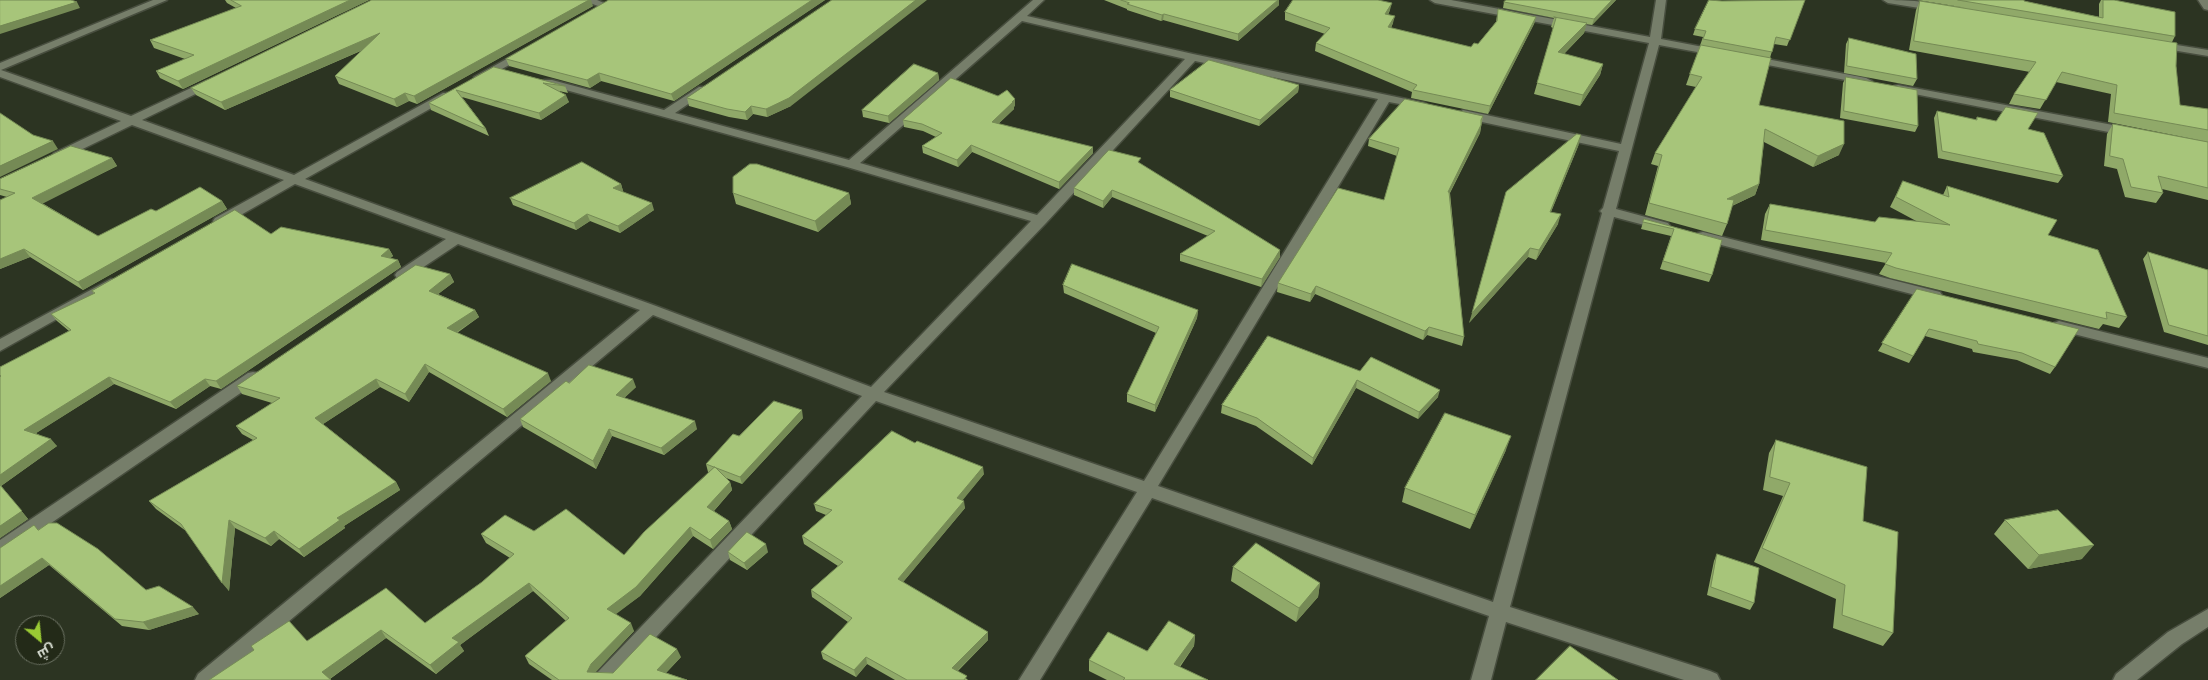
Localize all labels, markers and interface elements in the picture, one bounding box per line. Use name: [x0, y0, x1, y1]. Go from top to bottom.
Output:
north arrow: [15, 615, 65, 665]
text: ش: [34, 640, 59, 665]

